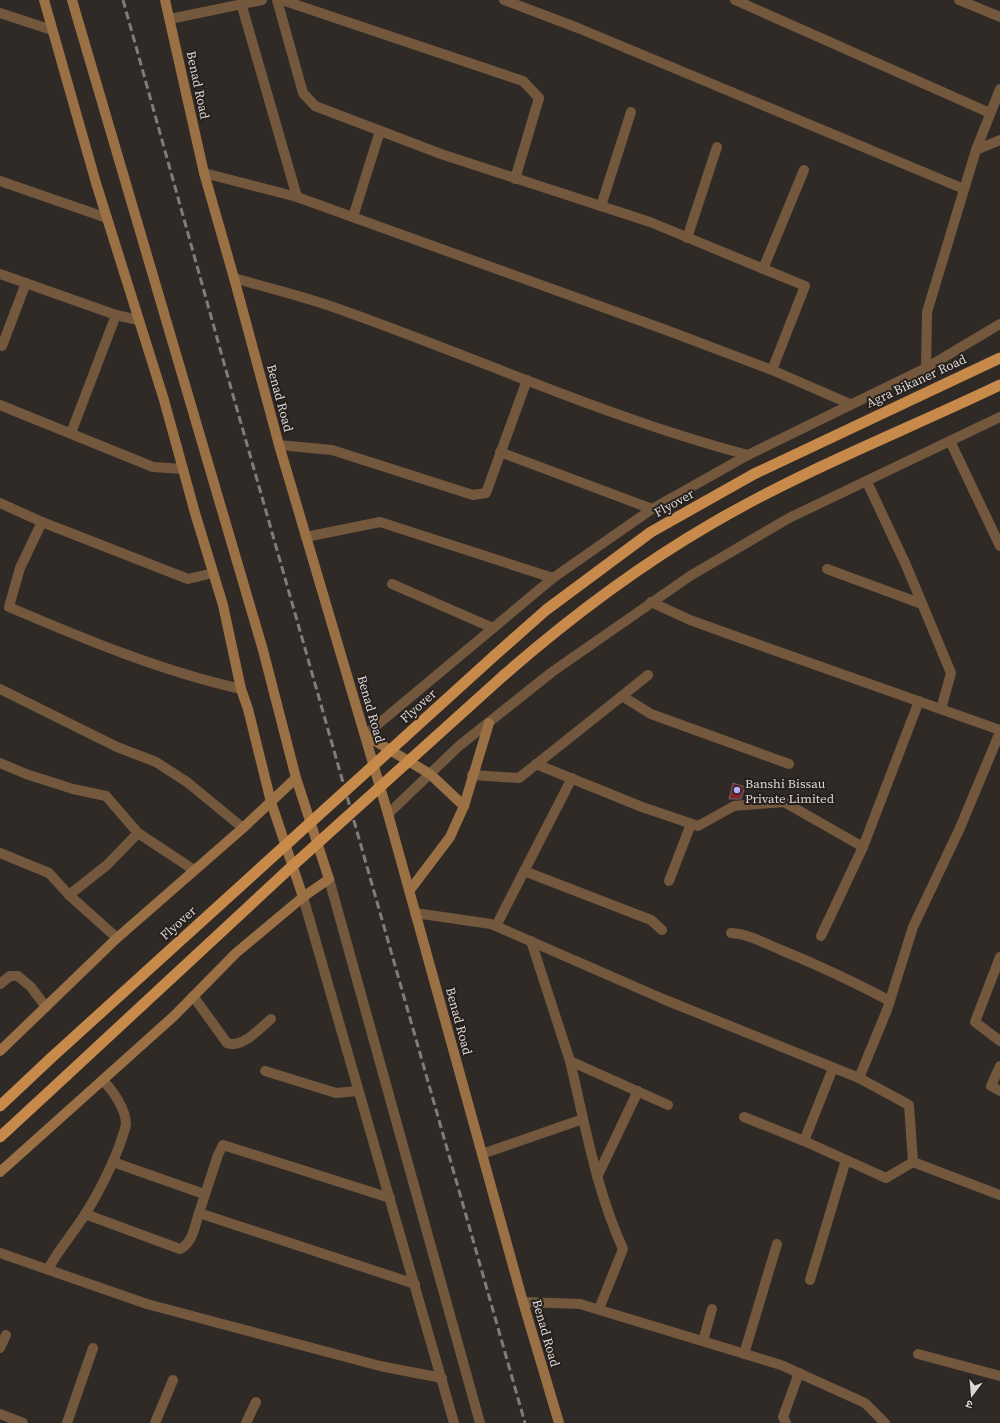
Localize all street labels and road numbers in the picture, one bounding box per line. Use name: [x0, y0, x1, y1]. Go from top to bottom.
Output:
street label: Benad Road: [182, 49, 214, 121]
street label: Agra Bikaner Road: [863, 350, 969, 412]
street label: Benad Road: [263, 362, 297, 434]
street label: Flyover: [651, 485, 697, 521]
street label: Benad Road: [353, 673, 389, 745]
street label: Flyover: [396, 685, 440, 727]
street label: Flyover: [156, 902, 200, 944]
street label: Benad Road: [442, 985, 476, 1057]
street label: Benad Road: [528, 1297, 564, 1369]

